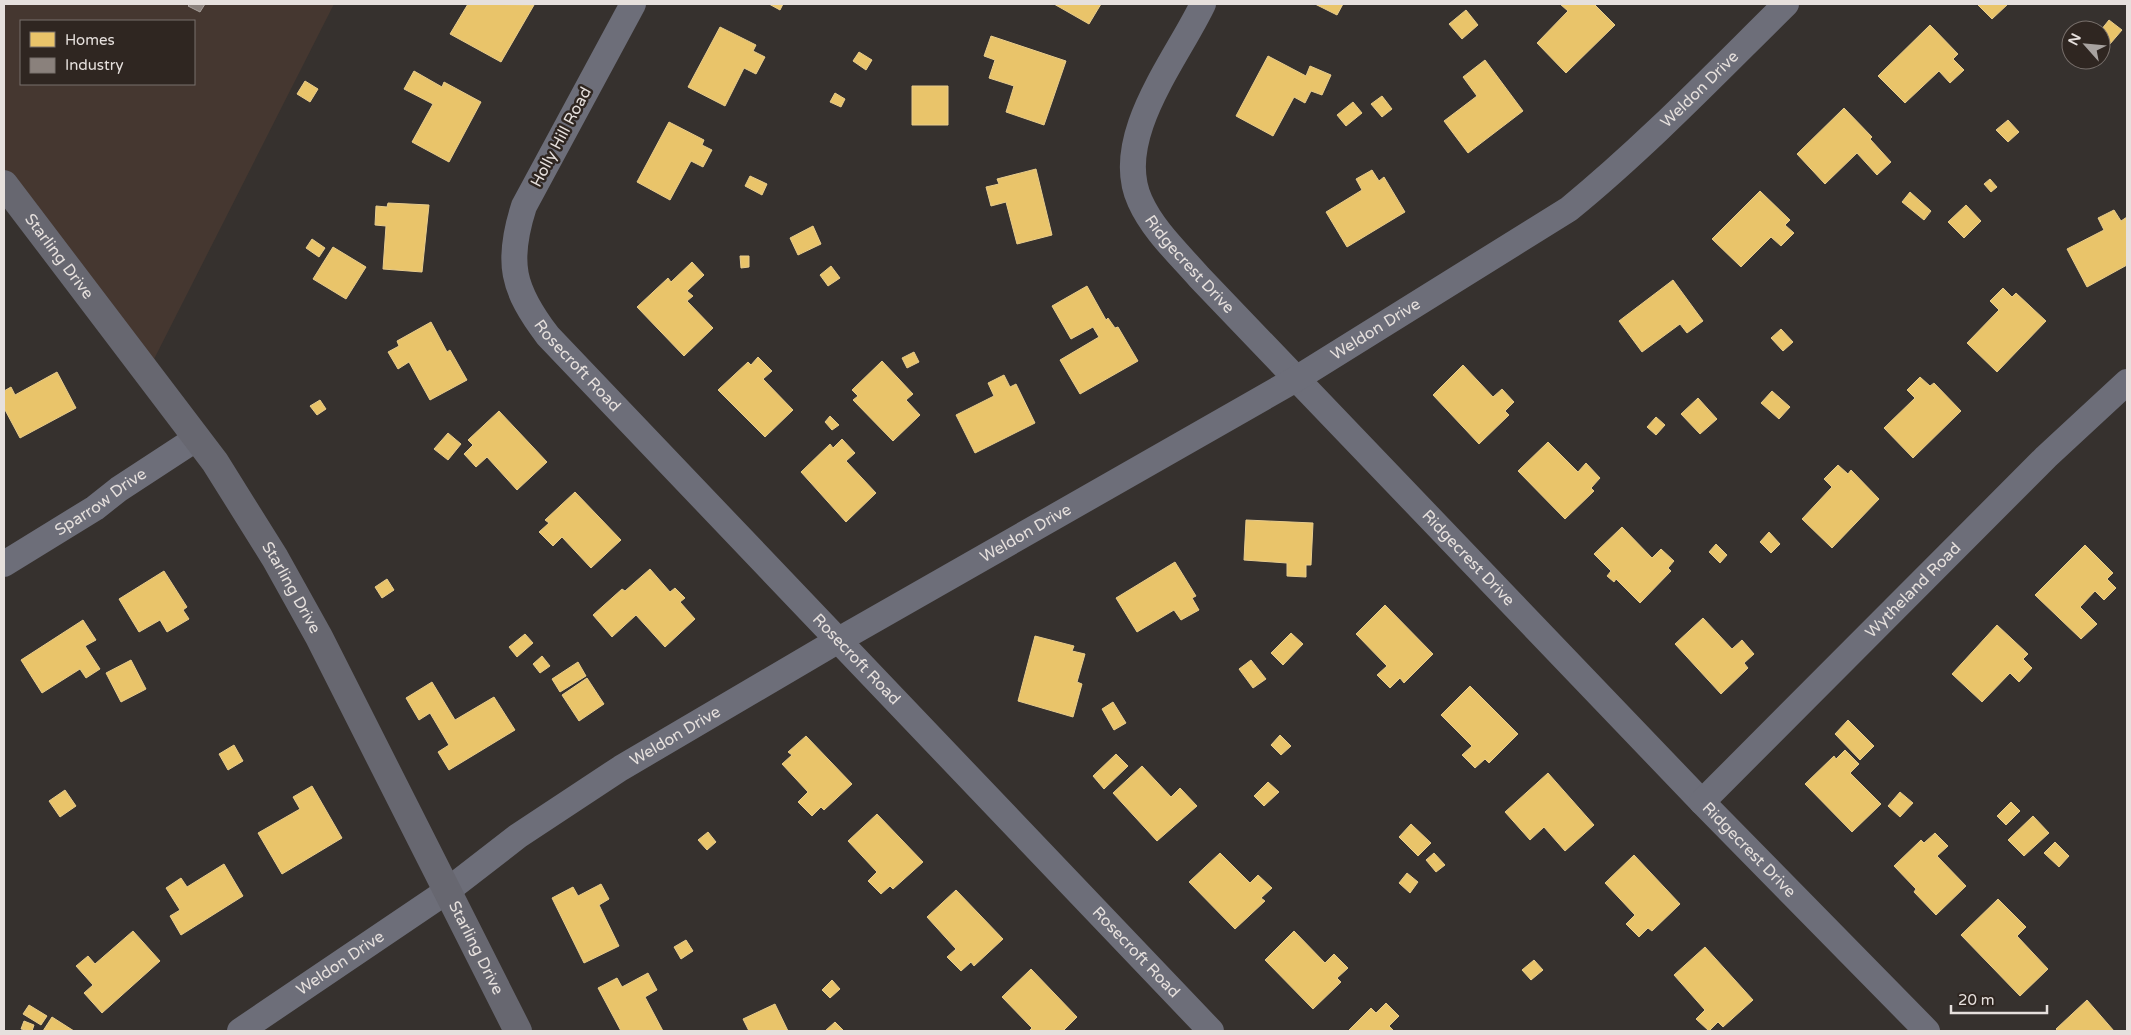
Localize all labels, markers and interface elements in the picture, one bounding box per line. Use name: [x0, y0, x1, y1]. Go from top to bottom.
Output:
legend: [20, 20, 195, 85]
north arrow: [2061, 20, 2111, 70]
text: N: [2065, 30, 2085, 48]
text: Homes: [65, 31, 115, 49]
street label: Weldon Drive: [1656, 47, 1743, 132]
text: Industry: [65, 56, 124, 74]
street label: Holly Hill Road: [526, 84, 596, 190]
street label: Starling Drive: [20, 210, 98, 303]
street label: Ridgecrest Drive: [1140, 211, 1239, 318]
street label: Weldon Drive: [1327, 294, 1424, 365]
street label: Rosecroft Road: [529, 316, 625, 416]
street label: Sparrow Drive: [51, 464, 150, 540]
street label: Weldon Drive: [977, 499, 1075, 567]
street label: Ridgecrest Drive: [1418, 506, 1519, 610]
street label: Starling Drive: [257, 538, 325, 637]
street label: Wytheland Road: [1861, 538, 1965, 642]
street label: Rosecroft Road: [808, 609, 904, 709]
street label: Weldon Drive: [626, 702, 724, 771]
street label: Ridgecrest Drive: [1698, 798, 1800, 902]
street label: Starling Drive: [444, 898, 508, 998]
street label: Rosecroft Road: [1088, 903, 1184, 1002]
street label: Weldon Drive: [292, 926, 388, 1000]
scale bar: [1951, 982, 2047, 1014]
text: 20 m: [1958, 991, 1995, 1009]

